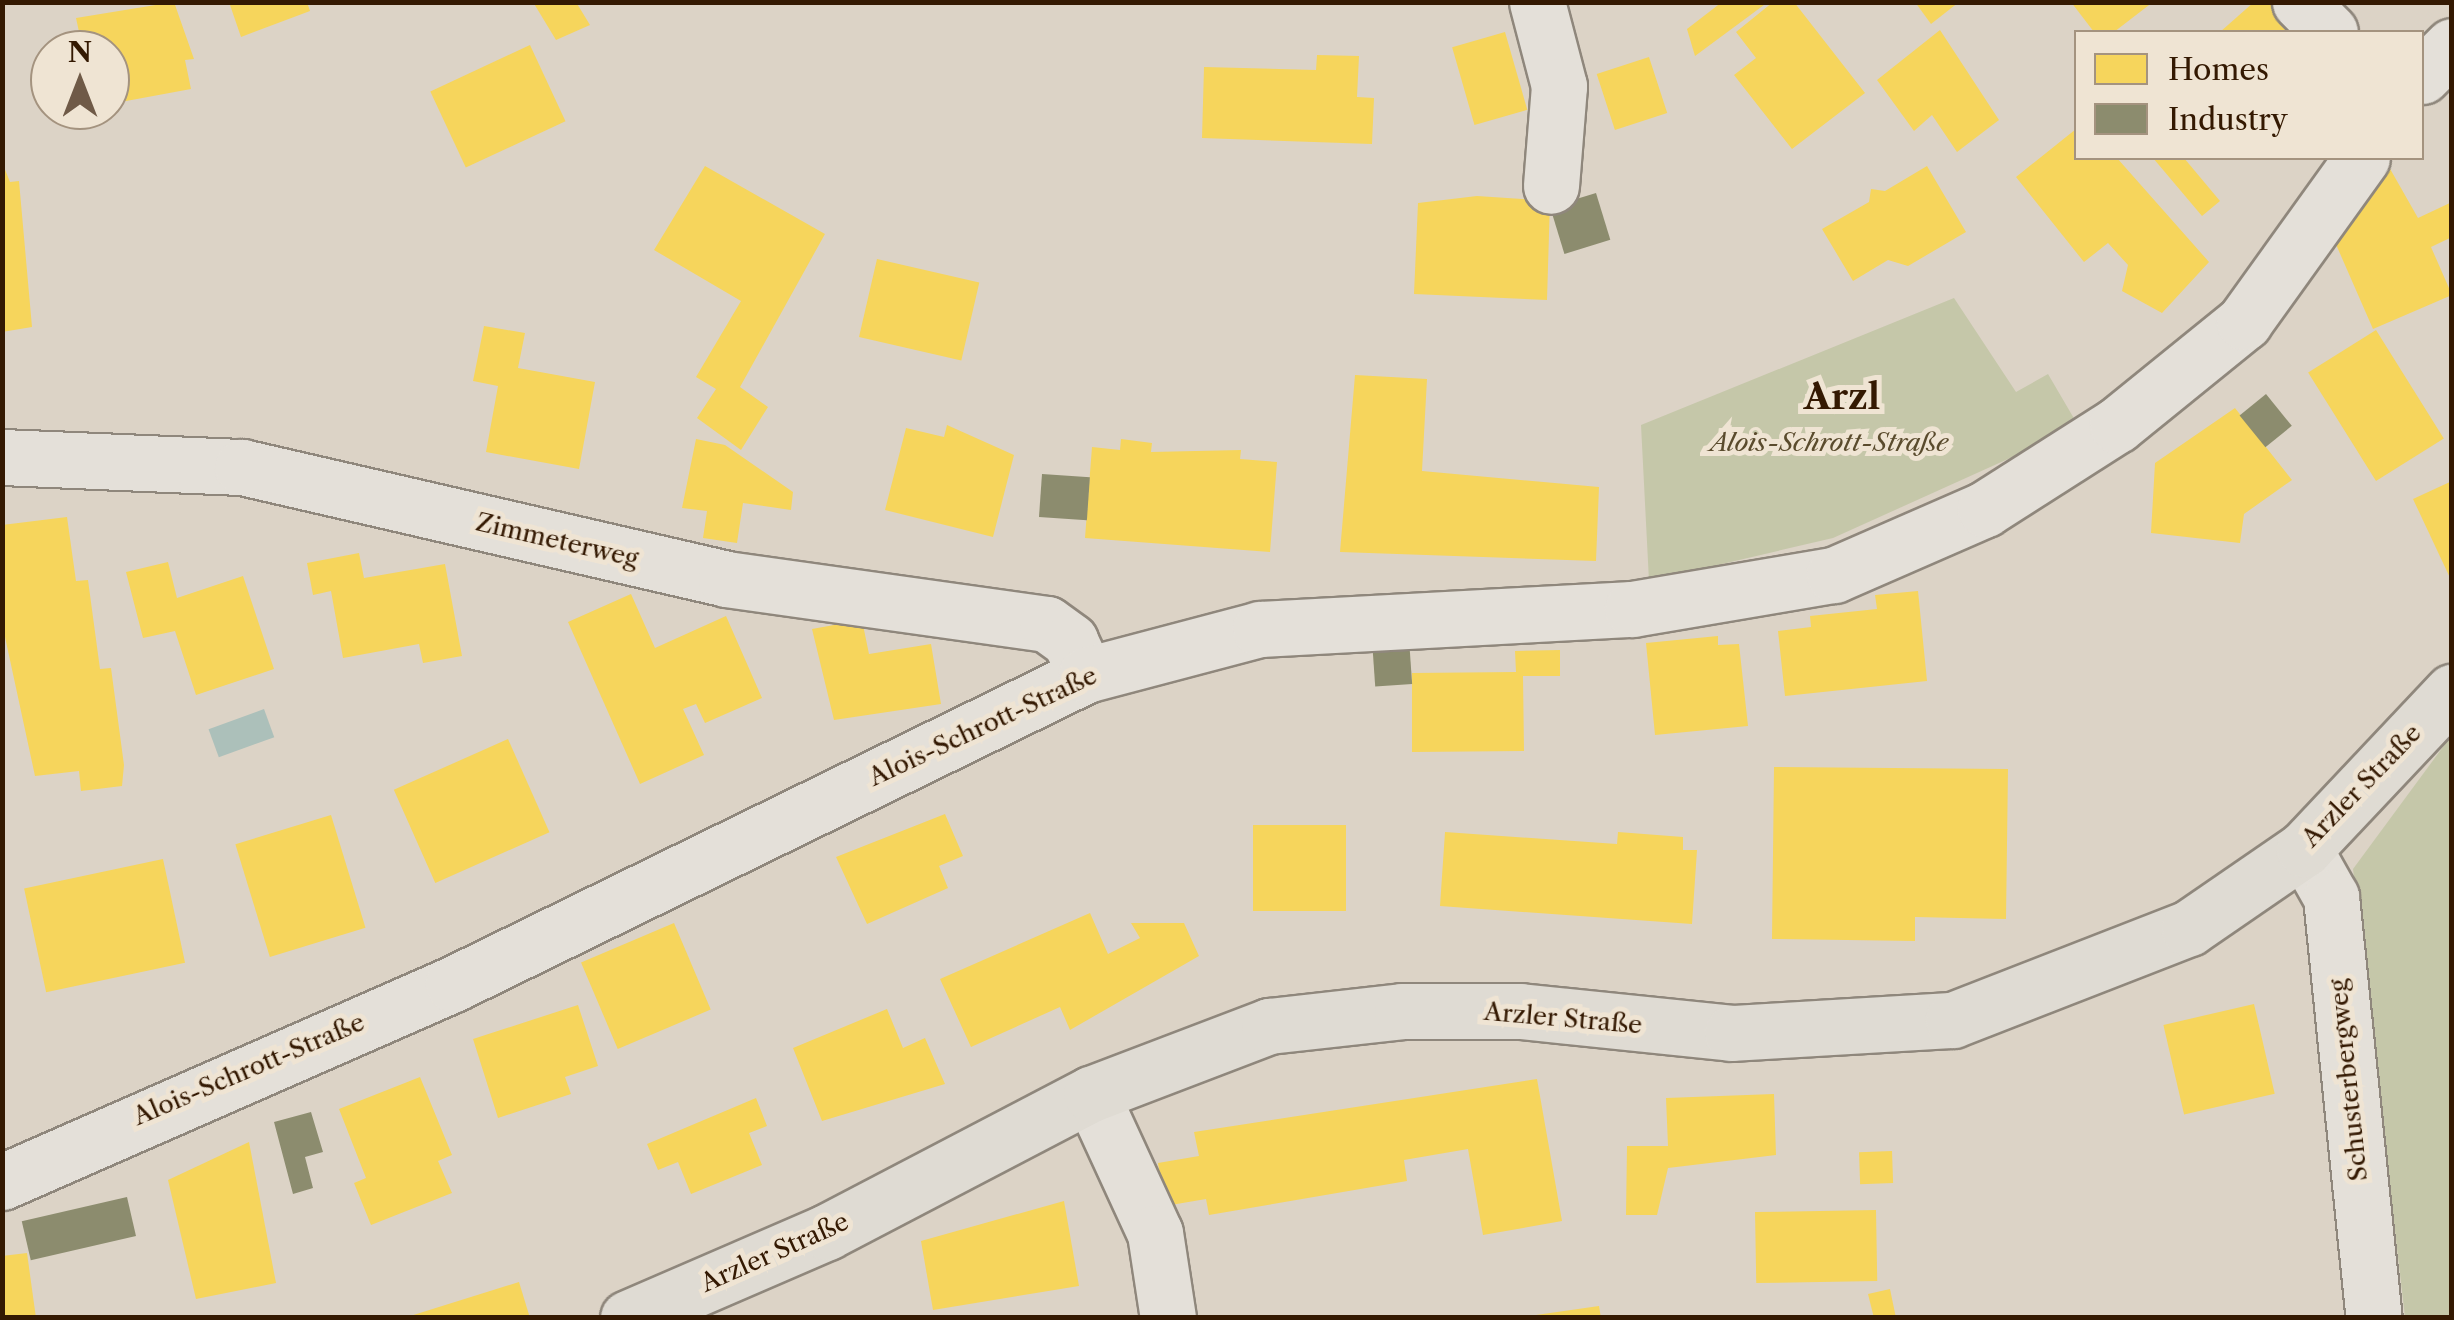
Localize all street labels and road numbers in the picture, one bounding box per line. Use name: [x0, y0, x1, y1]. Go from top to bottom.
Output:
street label: Zimmeterweg: [473, 508, 641, 574]
street label: Alois-Schrott-Straße: [864, 661, 1102, 793]
street label: Arzler Straße: [2296, 718, 2428, 854]
street label: Schusterbergweg: [2323, 977, 2375, 1183]
street label: Arzler Straße: [1482, 997, 1644, 1041]
street label: Alois-Schrott-Straße: [129, 1008, 369, 1132]
street label: Arzler Straße: [696, 1207, 854, 1299]

